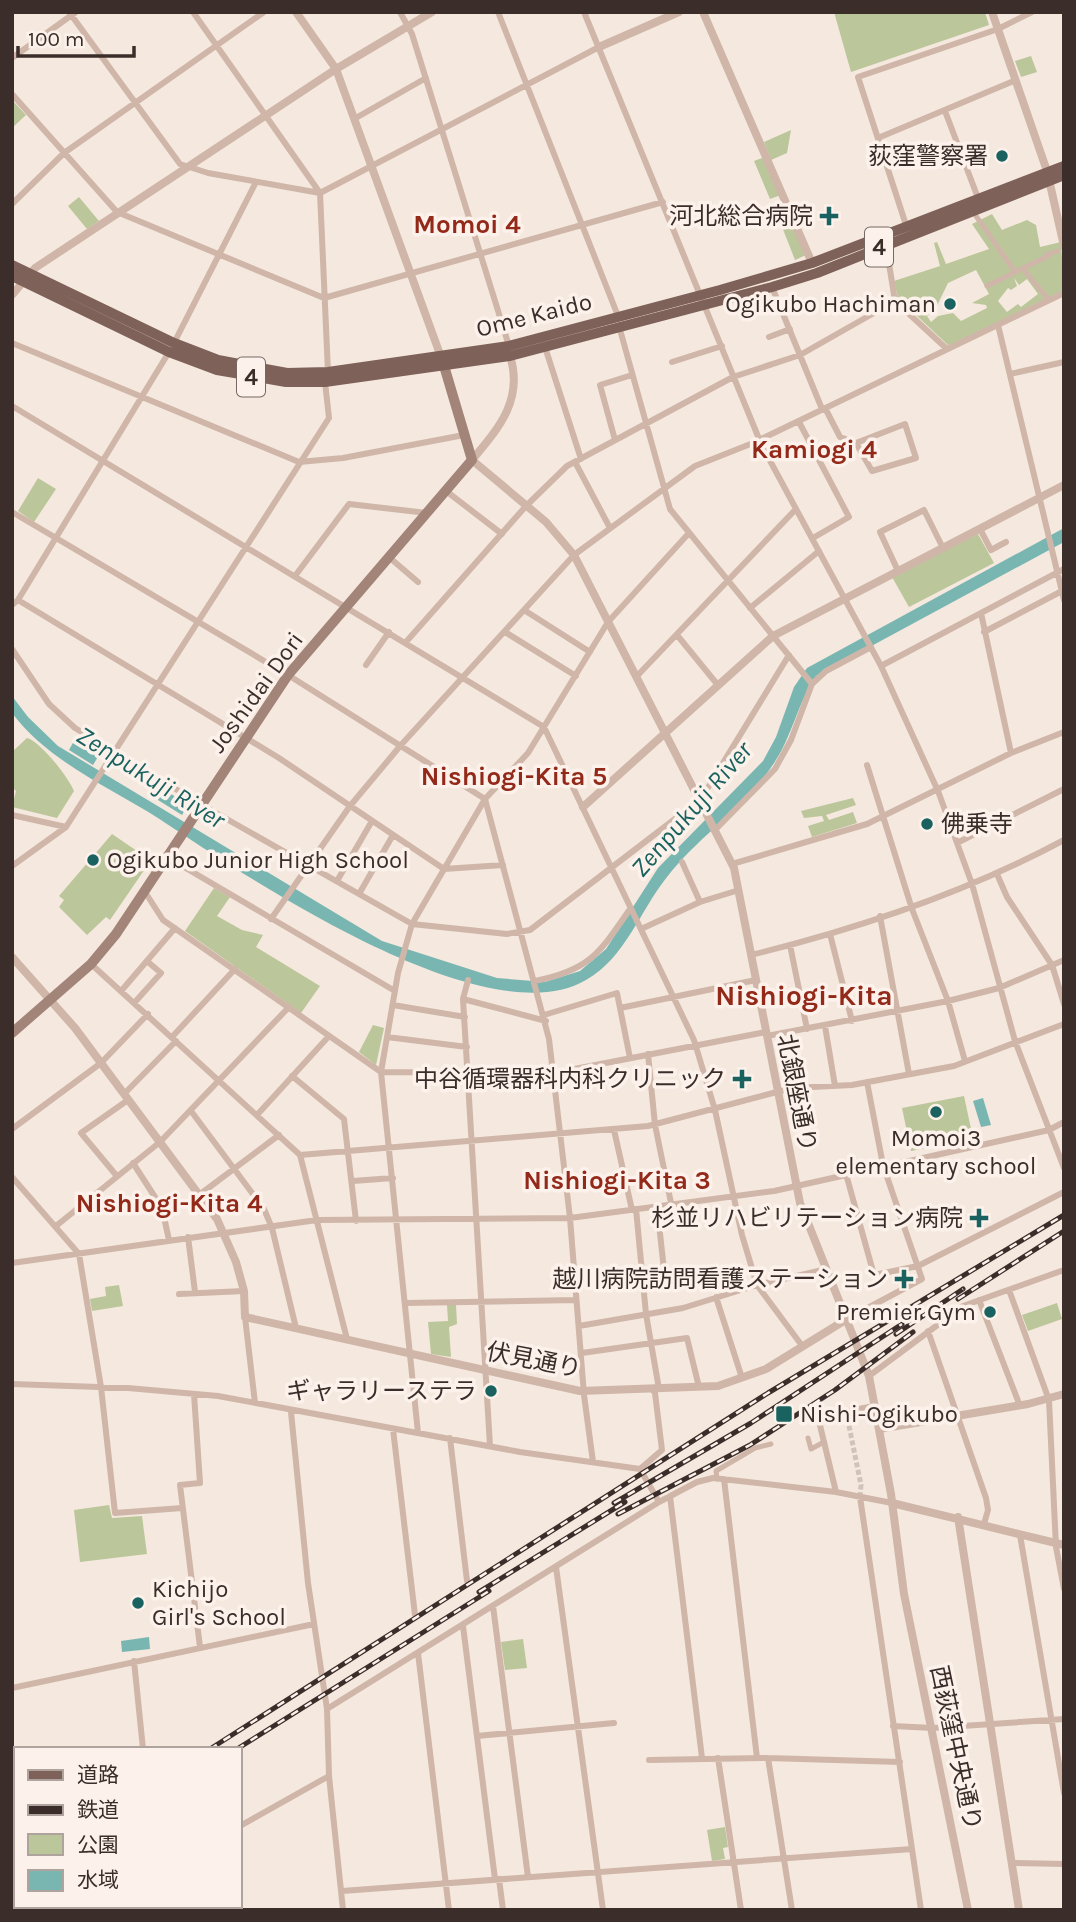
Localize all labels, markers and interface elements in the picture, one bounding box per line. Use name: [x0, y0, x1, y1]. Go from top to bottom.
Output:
scale bar: [18, 14, 133, 58]
text: 100 m: [28, 27, 85, 51]
place label: 荻窪警察署: [868, 142, 988, 170]
marker: 荻窪警察署: [994, 148, 1010, 164]
place label: 河北総合病院: [669, 202, 813, 230]
marker: 河北総合病院: [819, 206, 839, 226]
district label: Momoi 4: [413, 209, 521, 240]
road number: 4: [865, 228, 893, 266]
street label: Ome Kaido: [473, 287, 595, 343]
place label: Ogikubo Hachiman: [725, 290, 936, 318]
marker: Ogikubo Hachiman: [942, 296, 958, 312]
road number: 4: [237, 358, 265, 396]
district label: Kamiogi 4: [751, 434, 877, 465]
street label: Joshidai Dori: [203, 626, 309, 758]
water label: Zenpukuji River: [71, 719, 232, 836]
water label: Zenpukuji River: [624, 734, 759, 883]
district label: Nishiogi-Kita 5: [421, 761, 607, 792]
place label: 佛乗寺: [941, 810, 1013, 838]
marker: 佛乗寺: [919, 816, 935, 832]
place label: Ogikubo Junior High School: [107, 846, 409, 874]
marker: Ogikubo Junior High School: [85, 852, 101, 868]
district label: Nishiogi-Kita: [715, 979, 893, 1012]
street label: 北銀座通り: [772, 1031, 822, 1155]
place label: 中谷循環器科内科クリニック: [414, 1065, 726, 1093]
marker: 中谷循環器科内科クリニック: [732, 1069, 752, 1089]
marker: Momoi3 elementary school: [928, 1104, 944, 1120]
place label: Momoi3 elementary school: [836, 1124, 1036, 1180]
district label: Nishiogi-Kita 3: [523, 1165, 711, 1196]
district label: Nishiogi-Kita 4: [76, 1188, 263, 1219]
place label: 杉並リハビリテーション病院: [651, 1204, 963, 1232]
marker: 杉並リハビリテーション病院: [969, 1208, 989, 1228]
place label: 越川病院訪問看護ステーション: [552, 1265, 888, 1293]
marker: 越川病院訪問看護ステーション: [894, 1269, 914, 1289]
place label: Premier Gym: [836, 1298, 976, 1326]
marker: Premier Gym: [982, 1304, 998, 1320]
street label: 伏見通り: [484, 1337, 584, 1383]
place label: ギャラリーステラ: [286, 1377, 477, 1405]
marker: ギャラリーステラ: [483, 1383, 499, 1399]
place label: Nishi-Ogikubo: [800, 1400, 958, 1428]
marker: Nishi-Ogikubo: [774, 1404, 794, 1424]
place label: Kichijo Girl's School: [152, 1575, 286, 1631]
marker: Kichijo Girl's School: [130, 1595, 146, 1611]
street label: 西荻窪中央通り: [925, 1663, 987, 1833]
legend: [14, 1747, 242, 1908]
text: 道路: [77, 1763, 119, 1787]
text: 鉄道: [77, 1798, 119, 1822]
text: 公園: [77, 1833, 119, 1857]
text: 水域: [77, 1868, 119, 1892]

